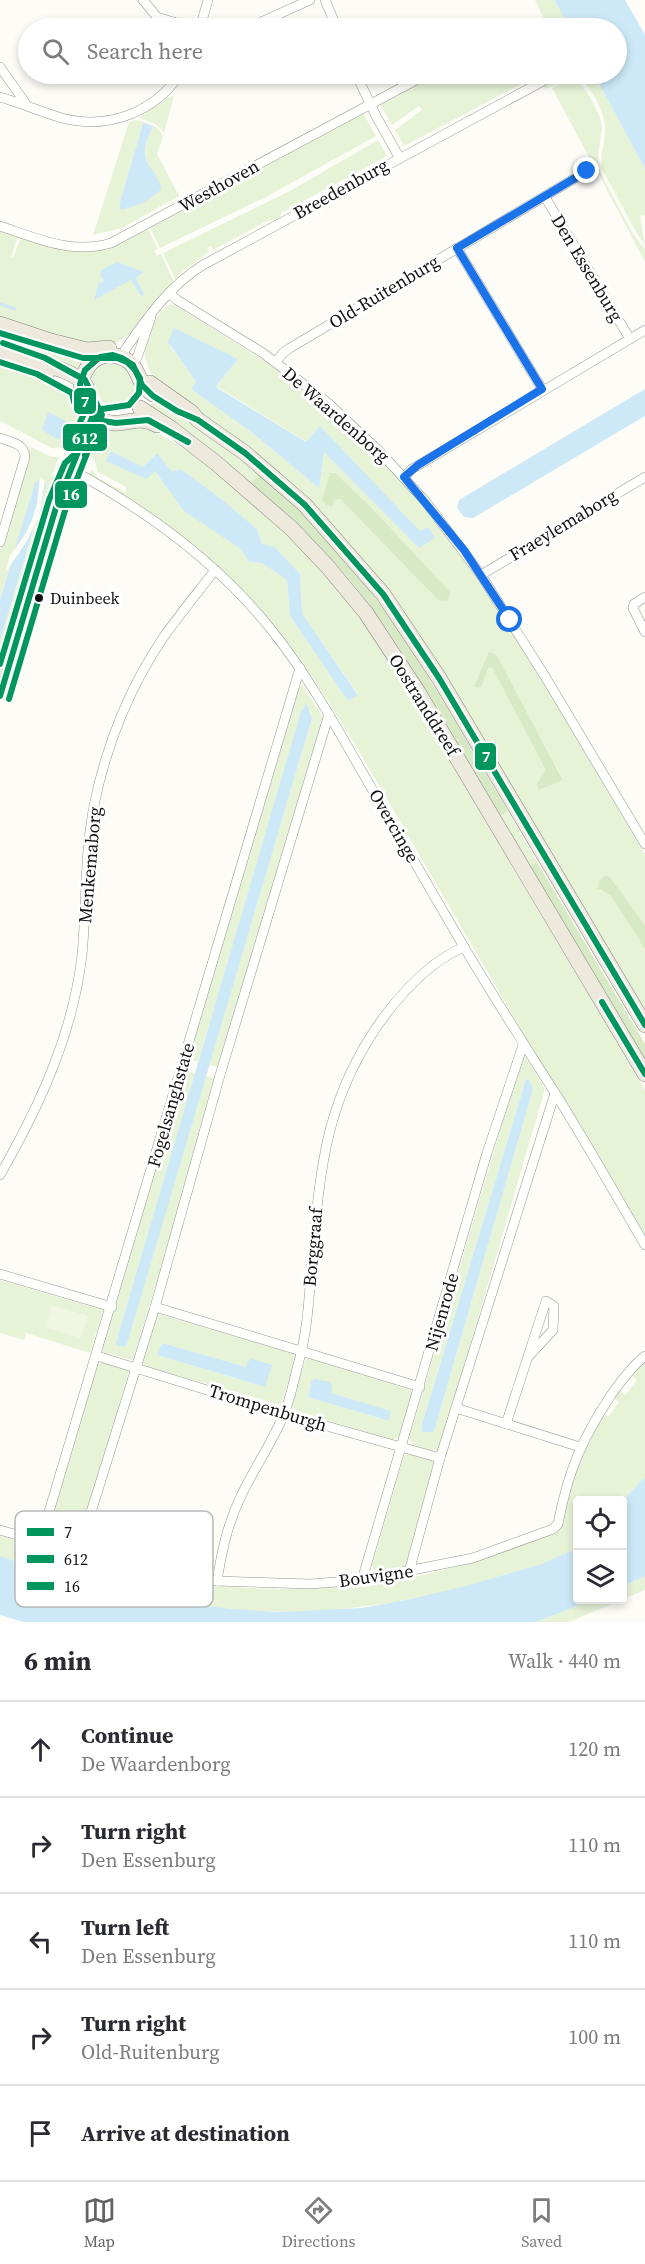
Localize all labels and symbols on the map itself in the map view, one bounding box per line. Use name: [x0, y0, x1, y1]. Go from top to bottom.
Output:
street label: Breedenburg: [289, 152, 393, 225]
street label: Westhoven: [174, 153, 264, 218]
route end: [573, 157, 599, 183]
street label: Den Essenburg: [546, 209, 629, 326]
street label: Old-Ruitenburg: [324, 249, 444, 334]
street label: De Waardenborg: [277, 361, 395, 468]
line badge: 7: [73, 387, 97, 415]
text: 7: [81, 390, 90, 412]
line badge: 612: [62, 423, 108, 452]
text: 612: [72, 427, 98, 449]
line badge: 16: [54, 480, 88, 509]
text: 16: [62, 483, 80, 505]
street label: Fraeylemaborg: [504, 483, 621, 567]
place label: Duinbeek: [50, 587, 120, 609]
marker: Duinbeek: [33, 592, 45, 604]
route start: [496, 606, 522, 632]
street label: Oostranddreef: [383, 649, 467, 762]
line badge: 7: [474, 742, 497, 771]
text: 7: [482, 745, 491, 767]
street label: Overcinge: [363, 784, 426, 867]
street label: Menkemaborg: [72, 806, 107, 924]
street label: Fogelsanghstate: [141, 1040, 200, 1170]
street label: Borggraaf: [297, 1205, 329, 1288]
street label: Nijenrode: [418, 1270, 465, 1354]
street label: Trompenburgh: [206, 1378, 330, 1437]
legend: [15, 1511, 213, 1607]
text: 7: [64, 1521, 72, 1543]
text: 612: [64, 1548, 88, 1570]
street label: Bouvigne: [337, 1558, 415, 1593]
text: 16: [64, 1575, 80, 1597]

